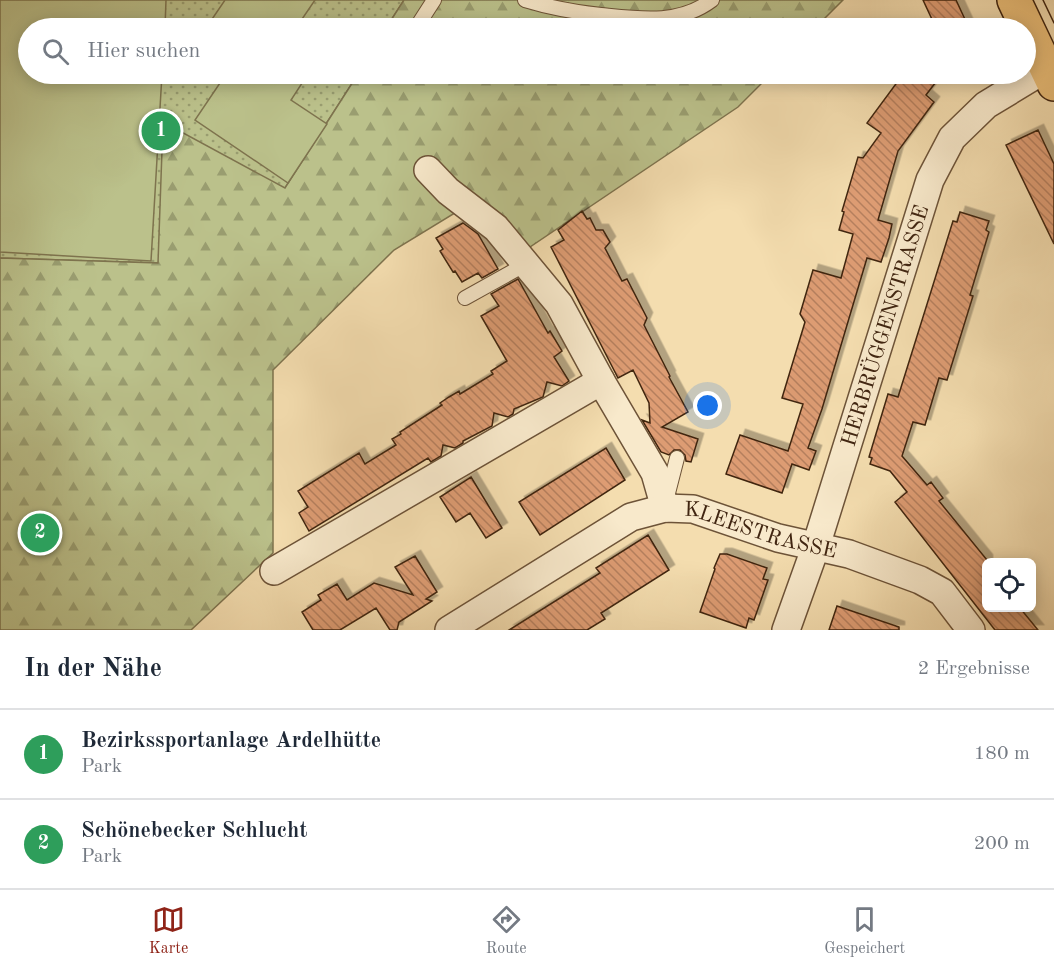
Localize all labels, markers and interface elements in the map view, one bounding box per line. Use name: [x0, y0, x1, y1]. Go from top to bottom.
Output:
search box: [18, 18, 1036, 84]
icon: search: [39, 35, 72, 68]
text: Hier suchen: [87, 40, 200, 62]
pin: 1: [142, 108, 180, 154]
street label: HERBRÜGGENSTRASSE: [839, 203, 933, 449]
your location: [693, 391, 722, 420]
street label: KLEESTRASSE: [684, 500, 839, 563]
pin: 2: [20, 510, 60, 556]
map controls: [982, 558, 1036, 612]
button: locate: [982, 558, 1036, 612]
text: In der Nähe: [24, 656, 162, 682]
text: 2 Ergebnisse: [918, 659, 1030, 679]
text: Bezirkssportanlage Ardelhütte: [81, 730, 381, 752]
text: 1: [38, 744, 49, 764]
text: 180 m: [974, 744, 1030, 764]
text: Park: [81, 757, 122, 777]
text: Schönebecker Schlucht: [81, 820, 307, 842]
text: 2: [38, 834, 49, 854]
text: 200 m: [974, 834, 1030, 854]
text: Park: [81, 847, 122, 867]
tab: Karte: [149, 903, 188, 959]
tab: Route: [486, 903, 527, 959]
tab: Gespeichert: [824, 903, 905, 959]

